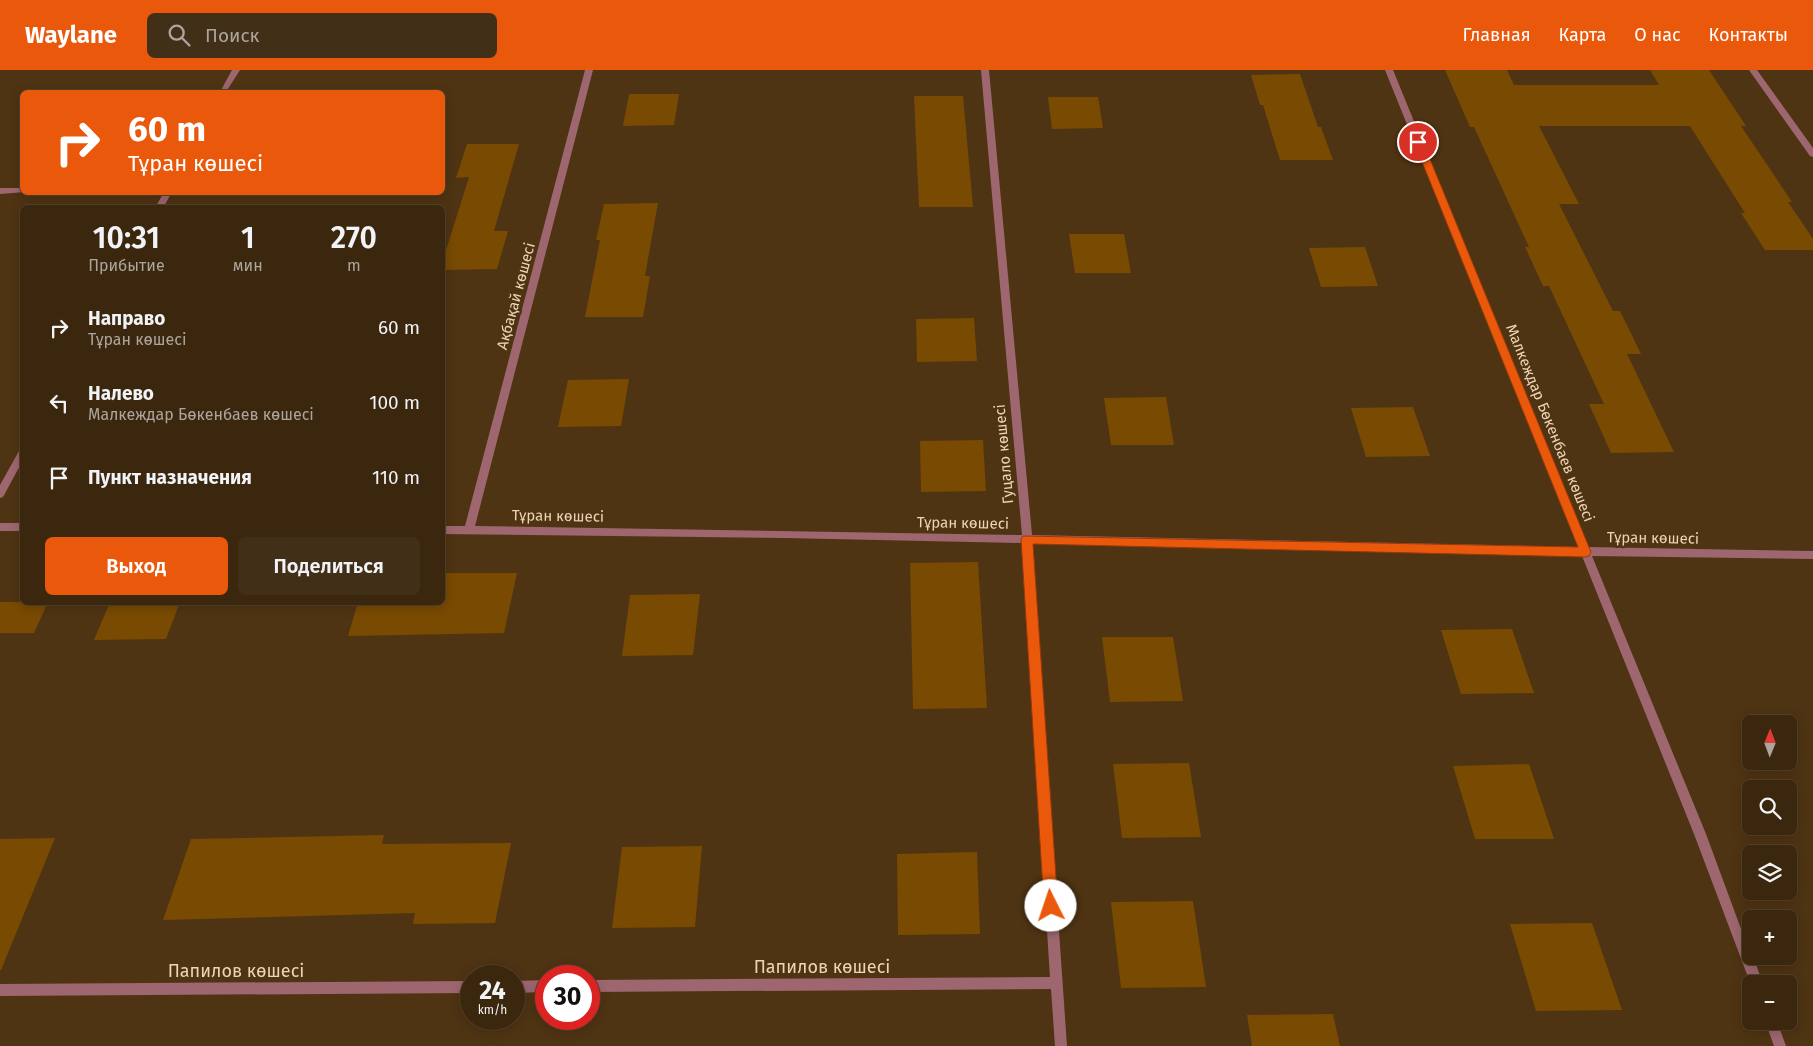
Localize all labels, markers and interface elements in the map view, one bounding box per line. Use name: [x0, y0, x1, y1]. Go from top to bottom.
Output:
search box: [147, 13, 497, 58]
text: Waylane: [25, 21, 117, 49]
icon: search: [165, 21, 193, 49]
text: Поиск: [205, 24, 259, 47]
text: Главная: [1463, 24, 1531, 46]
text: Карта: [1559, 24, 1606, 46]
text: О нас: [1634, 24, 1681, 46]
text: Контакты: [1709, 24, 1788, 46]
text: 60 m: [128, 108, 206, 150]
icon: right: [45, 110, 110, 175]
pin: [1397, 121, 1439, 163]
icon: arrive: [1404, 128, 1432, 156]
text: Тұран көшесі: [128, 150, 263, 177]
text: 10:31: [93, 220, 160, 256]
text: 1: [241, 220, 255, 256]
text: 270: [331, 220, 377, 256]
street label: Ақбақай көшесі: [493, 241, 539, 351]
text: Прибытие: [88, 256, 165, 275]
text: мин: [233, 256, 263, 275]
text: m: [347, 256, 361, 275]
text: Направо: [88, 307, 165, 330]
icon: right: [45, 314, 73, 342]
text: 60 m: [378, 316, 420, 339]
street label: Малкеждар Бөкенбаев көшесі: [1502, 321, 1598, 525]
text: Тұран көшесі: [88, 330, 186, 349]
text: Налево: [88, 382, 154, 405]
icon: left: [45, 389, 73, 417]
text: 100 m: [369, 391, 420, 414]
street label: Гуцало көшесі: [991, 403, 1017, 505]
text: Малкеждар Бөкенбаев көшесі: [88, 405, 314, 424]
icon: arrive: [45, 464, 73, 492]
text: Пункт назначения: [88, 466, 252, 489]
text: 110 m: [372, 466, 420, 489]
street label: Тұран көшесі: [512, 506, 604, 526]
street label: Тұран көшесі: [917, 513, 1009, 533]
street label: Тұран көшесі: [1607, 528, 1699, 548]
button: Выход: [45, 537, 228, 595]
button: Поделиться: [238, 537, 420, 595]
north arrow: [1742, 715, 1798, 770]
map controls: [1742, 715, 1797, 1030]
button: search: [1742, 780, 1797, 835]
button: layers: [1742, 845, 1797, 900]
position arrow: [1024, 879, 1076, 931]
button: +: [1742, 910, 1797, 965]
street label: Папилов көшесі: [754, 956, 890, 978]
street label: Папилов көшесі: [168, 960, 304, 982]
speed limit sign: 30: [535, 965, 600, 1030]
button: −: [1742, 975, 1797, 1030]
text: 24: [479, 976, 506, 1006]
text: km/h: [478, 1003, 507, 1017]

